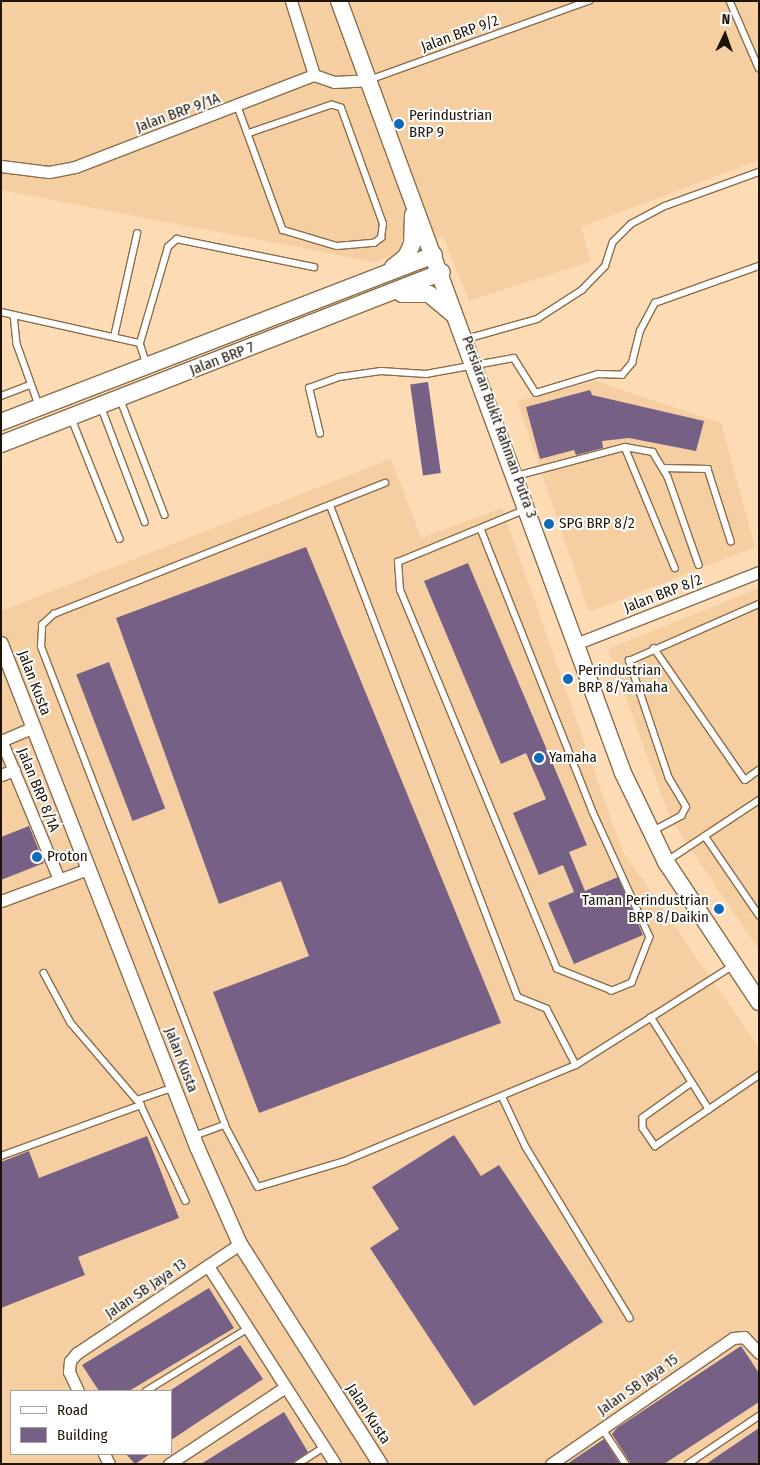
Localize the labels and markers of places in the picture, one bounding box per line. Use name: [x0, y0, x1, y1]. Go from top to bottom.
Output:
place label: Perindustrian BRP 9: [409, 106, 492, 141]
marker: Perindustrian BRP 9: [393, 118, 405, 130]
place label: SPG BRP 8/2: [559, 515, 635, 533]
marker: SPG BRP 8/2: [543, 518, 555, 530]
place label: Perindustrian BRP 8/Yamaha: [578, 661, 668, 696]
marker: Perindustrian BRP 8/Yamaha: [562, 673, 574, 685]
place label: Yamaha: [549, 749, 597, 767]
marker: Yamaha: [533, 752, 545, 764]
place label: Proton: [47, 848, 88, 866]
marker: Proton: [31, 851, 43, 863]
place label: Taman Perindustrian BRP 8/Daikin: [582, 891, 709, 926]
marker: Taman Perindustrian BRP 8/Daikin: [713, 903, 725, 915]

